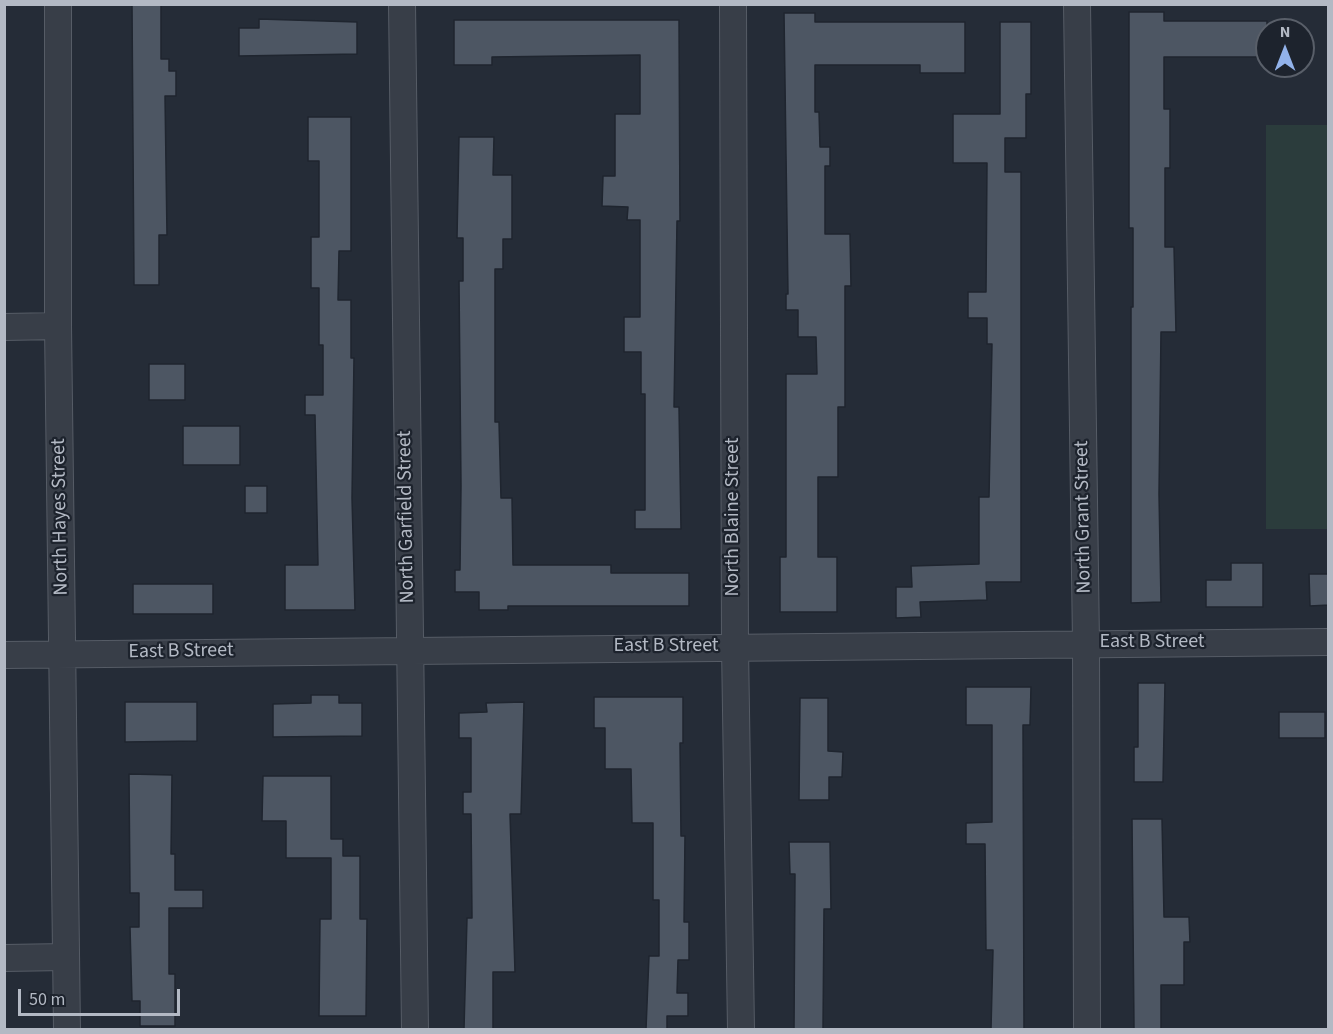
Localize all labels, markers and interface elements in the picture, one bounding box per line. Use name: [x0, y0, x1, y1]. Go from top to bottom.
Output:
north arrow: [1255, 18, 1315, 78]
text: N: [1280, 21, 1290, 43]
street label: North Garfield Street: [393, 430, 421, 604]
street label: North Blaine Street: [722, 437, 746, 597]
street label: North Hayes Street: [48, 438, 74, 596]
street label: North Grant Street: [1071, 440, 1097, 594]
street label: East B Street: [1099, 631, 1205, 655]
street label: East B Street: [613, 635, 719, 659]
street label: East B Street: [128, 639, 234, 665]
scale bar: [21, 977, 183, 1015]
text: 50 m: [29, 987, 65, 1012]

